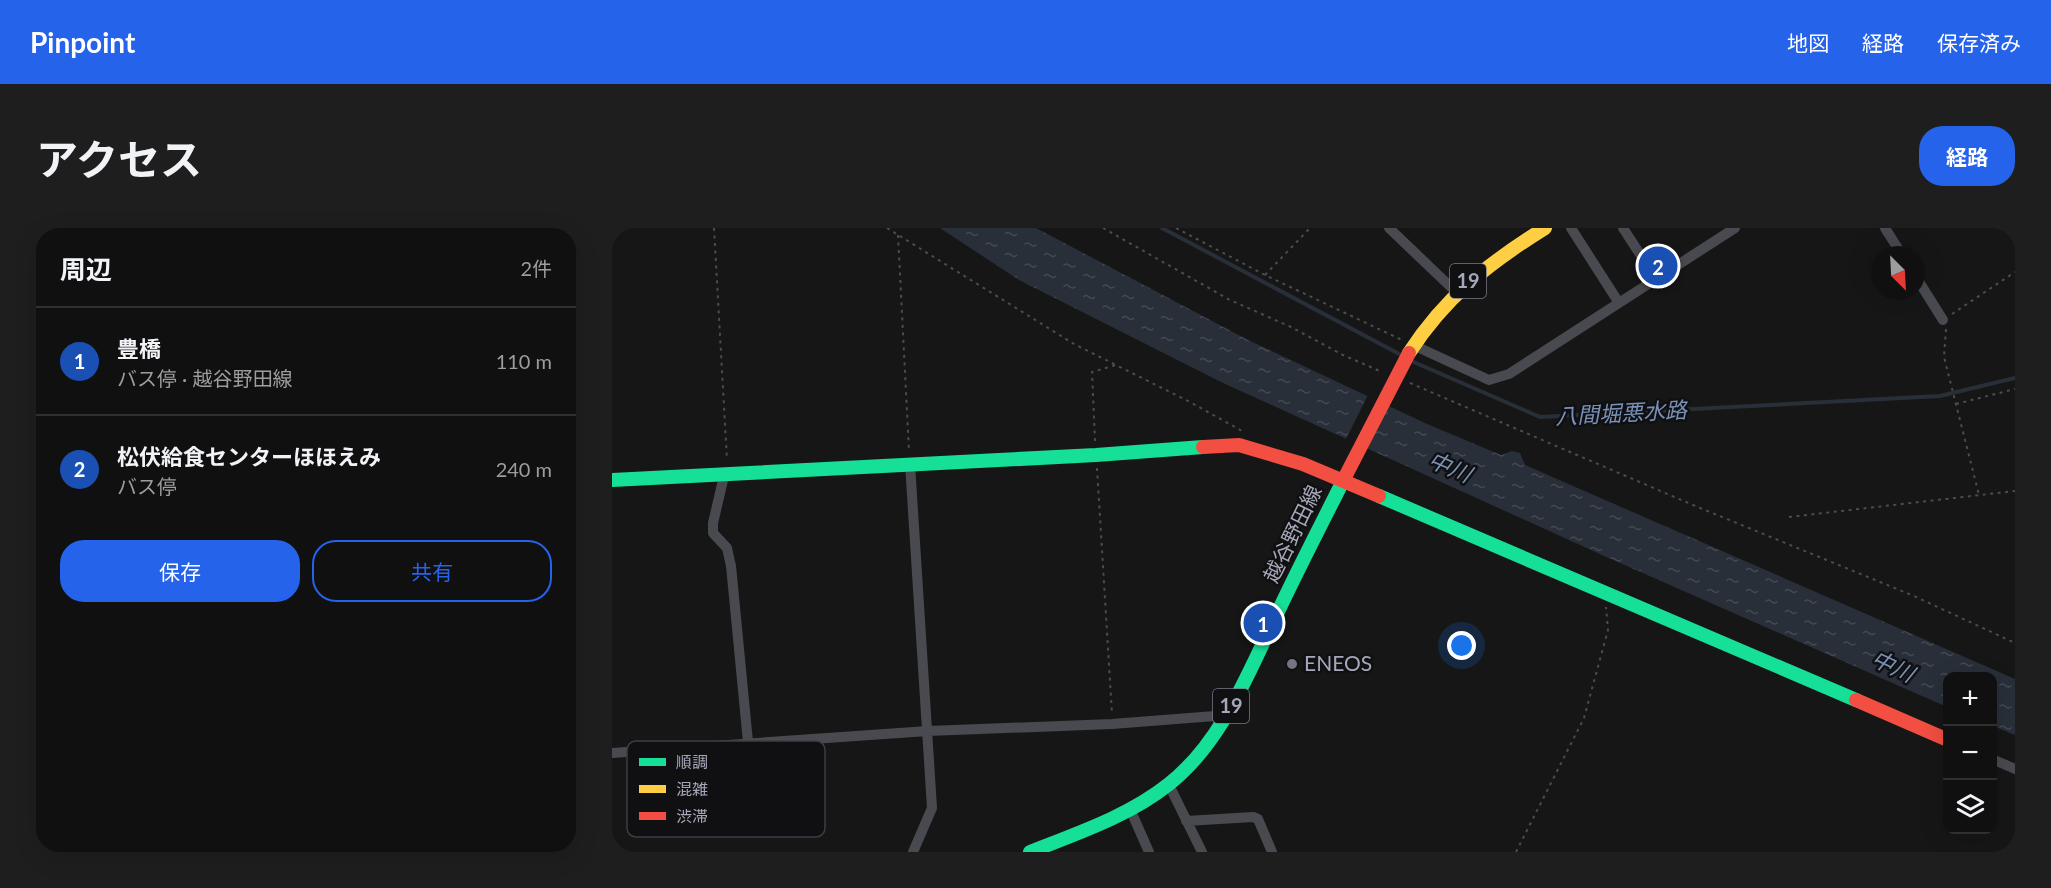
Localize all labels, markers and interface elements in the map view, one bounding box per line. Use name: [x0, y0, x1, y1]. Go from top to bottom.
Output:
text: Pinpoint: [30, 25, 135, 59]
text: 地図: [1787, 30, 1829, 55]
text: 経路: [1862, 30, 1904, 55]
text: 保存済み: [1937, 30, 2021, 55]
button: 経路: [1919, 126, 2015, 186]
text: アクセス: [36, 134, 202, 184]
pin: 2: [1638, 243, 1678, 288]
north arrow: [1871, 246, 1925, 300]
text: 周辺: [60, 253, 112, 285]
text: 2件: [520, 256, 552, 280]
road number: 19: [1450, 264, 1486, 298]
text: 豊橋: [117, 335, 161, 362]
text: 1: [74, 349, 85, 373]
text: 110 m: [496, 349, 552, 373]
text: バス停 · 越谷野田線: [117, 366, 292, 390]
water label: 八間堀悪水路: [1554, 395, 1690, 429]
text: 松伏給食センターほほえみ: [117, 443, 381, 470]
water label: 中川: [1425, 446, 1478, 488]
text: 2: [74, 457, 85, 481]
text: 240 m: [496, 457, 552, 481]
text: バス停: [117, 474, 177, 498]
street label: 越谷野田線: [1257, 481, 1326, 586]
button: 保存: [60, 540, 300, 602]
button: 共有: [312, 540, 552, 602]
pin: 1: [1244, 600, 1282, 646]
your location: [1447, 631, 1476, 660]
water label: 中川: [1868, 644, 1921, 688]
place label: ENEOS: [1304, 650, 1372, 675]
marker: ENEOS: [1285, 657, 1299, 671]
map controls: [1943, 672, 1997, 834]
button: +: [1943, 672, 1997, 726]
road number: 19: [1213, 689, 1249, 723]
button: −: [1943, 726, 1997, 780]
legend: [627, 741, 825, 837]
text: 順調: [676, 752, 708, 771]
text: 混雑: [676, 779, 708, 798]
button: layers: [1943, 780, 1997, 834]
text: 渋滞: [676, 806, 708, 825]

